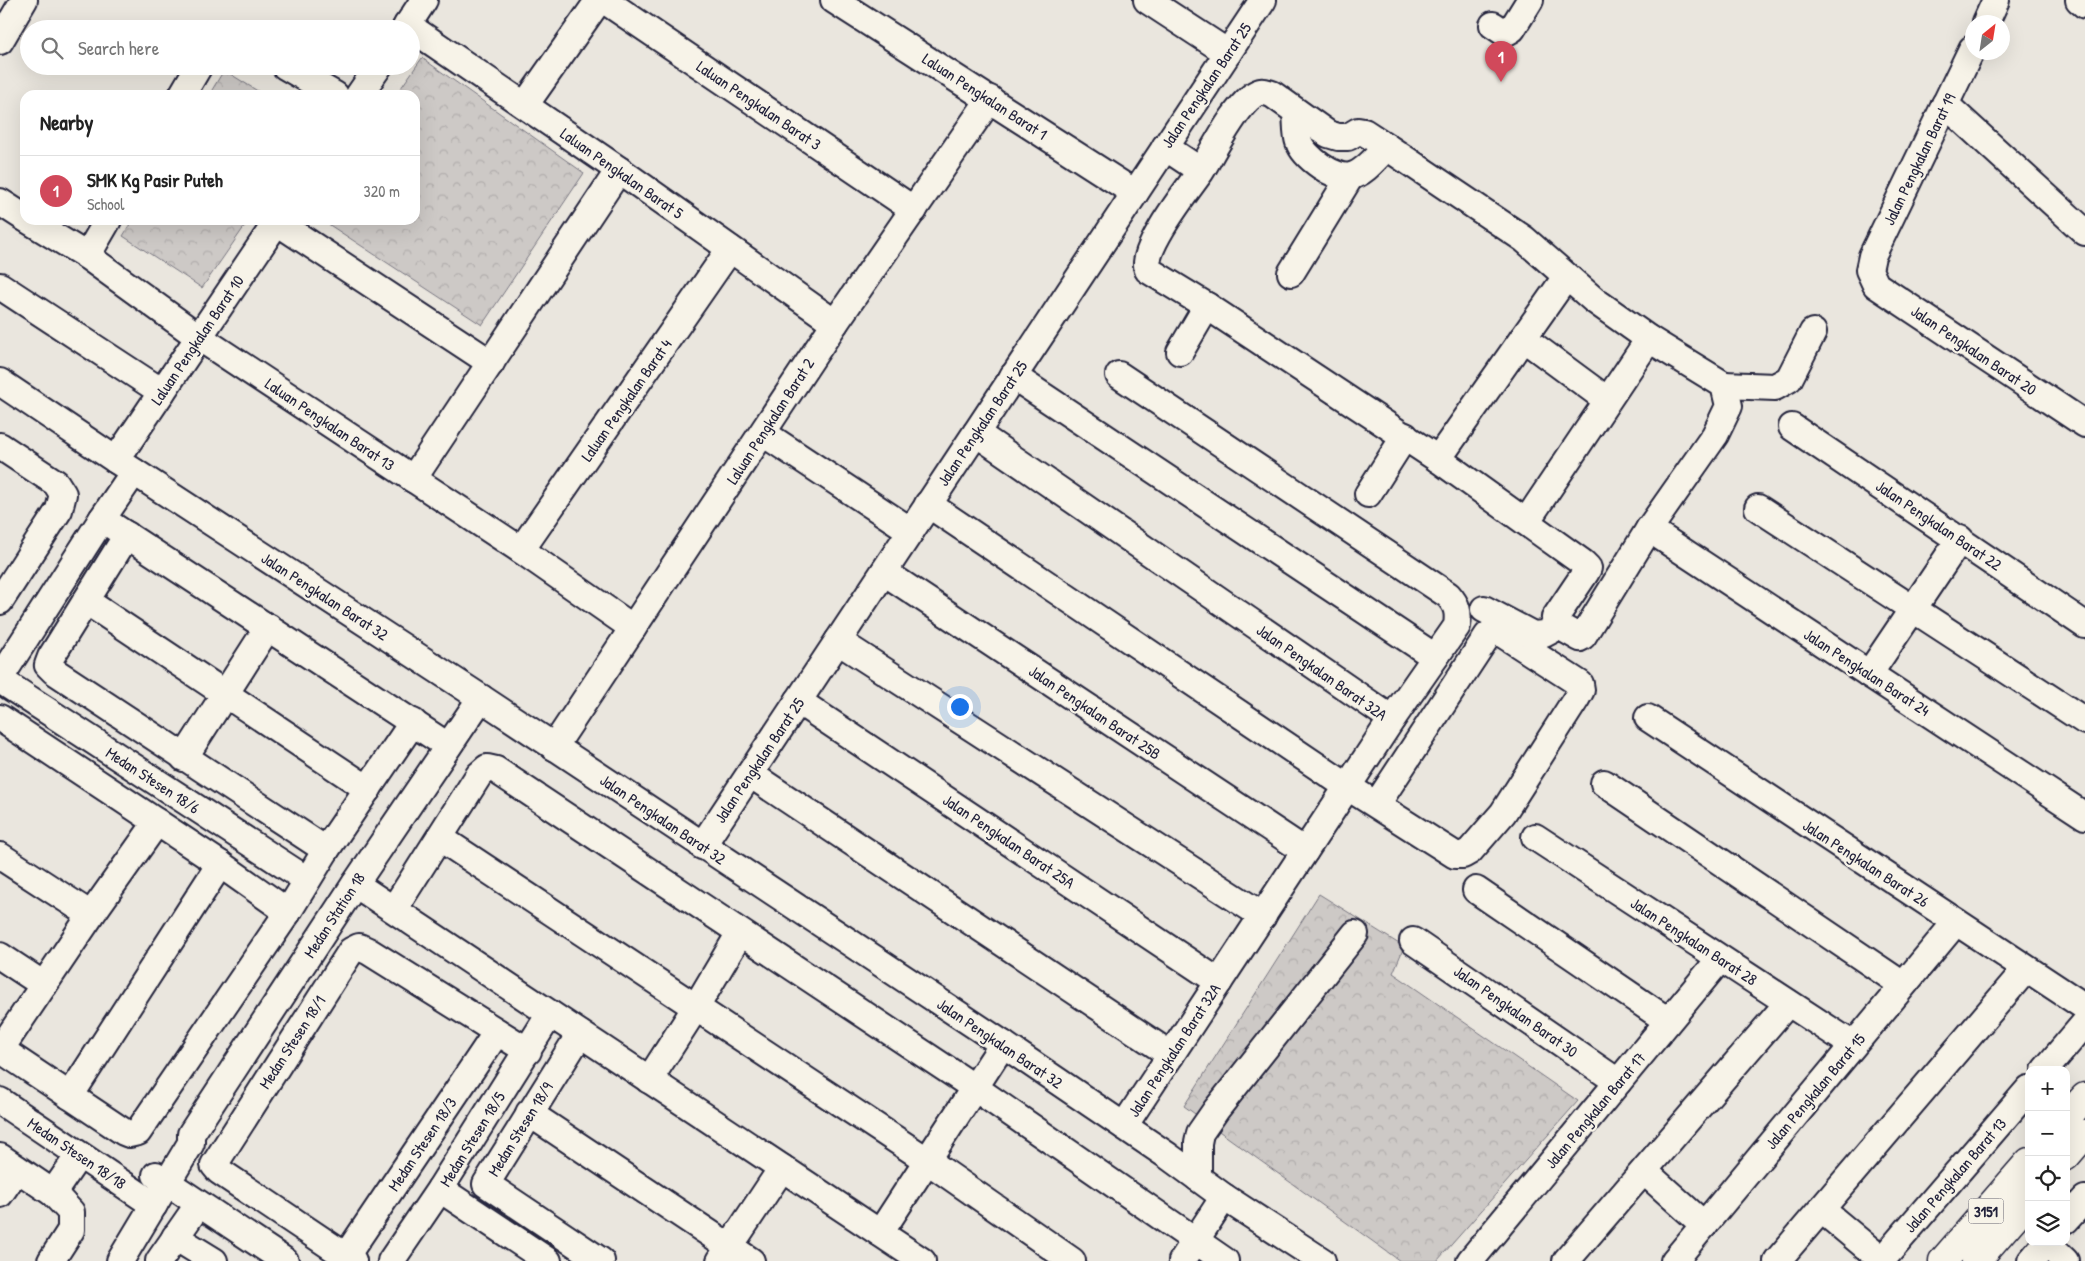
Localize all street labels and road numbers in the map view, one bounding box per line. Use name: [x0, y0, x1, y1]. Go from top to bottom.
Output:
street label: Jalan Pengkalan Barat 25: [1156, 18, 1256, 152]
street label: Laluan Pengkalan Barat 1: [918, 47, 1052, 145]
street label: Laluan Pengkalan Barat 3: [692, 55, 826, 155]
street label: Jalan Pengkalan Barat 19: [1878, 89, 1961, 229]
street label: Laluan Pengkalan Barat 5: [556, 122, 688, 224]
street label: Laluan Pengkalan Barat 10: [145, 271, 249, 409]
street label: Jalan Pengkalan Barat 20: [1907, 300, 2041, 400]
street label: Laluan Pengkalan Barat 4: [575, 334, 677, 466]
street label: Laluan Pengkalan Barat 2: [721, 353, 819, 488]
street label: Jalan Pengkalan Barat 25: [932, 356, 1032, 490]
street label: Laluan Pengkalan Barat 13: [261, 372, 399, 476]
street label: Jalan Pengkalan Barat 22: [1872, 475, 2007, 576]
street label: Jalan Pengkalan Barat 32: [257, 547, 393, 646]
street label: Jalan Pengkalan Barat 32A: [1252, 619, 1392, 726]
street label: Jalan Pengkalan Barat 24: [1800, 623, 1934, 721]
street label: Jalan Pengkalan Barat 25B: [1025, 660, 1165, 764]
street label: Jalan Pengkalan Barat 25: [709, 693, 809, 827]
street label: Medan Stesen 18/6: [102, 741, 204, 819]
street label: Jalan Pengkalan Barat 32: [596, 769, 731, 870]
street label: Jalan Pengkalan Barat 25A: [939, 789, 1079, 893]
street label: Jalan Pengkalan Barat 26: [1799, 814, 1933, 912]
street label: Medan Station 18: [298, 868, 370, 962]
street label: Jalan Pengkalan Barat 28: [1626, 892, 1762, 990]
street label: Jalan Pengkalan Barat 30: [1450, 960, 1582, 1062]
street label: Jalan Pengkalan Barat 32A: [1123, 979, 1225, 1121]
street label: Medan Stesen 18/1: [254, 991, 331, 1093]
street label: Jalan Pengkalan Barat 32: [933, 993, 1068, 1094]
street label: Jalan Pengkalan Barat 15: [1760, 1028, 1870, 1154]
street label: Jalan Pengkalan Barat 17: [1540, 1047, 1650, 1173]
street label: Medan Stesen 18/9: [482, 1078, 558, 1180]
street label: Medan Stesen 18/5: [434, 1087, 510, 1191]
street label: Medan Stesen 18/3: [383, 1093, 461, 1195]
street label: Medan Stesen 18/18: [24, 1112, 131, 1194]
street label: Jalan Pengkalan Barat 13: [1899, 1113, 2011, 1237]
road number: 3151: [1968, 1198, 2004, 1224]

